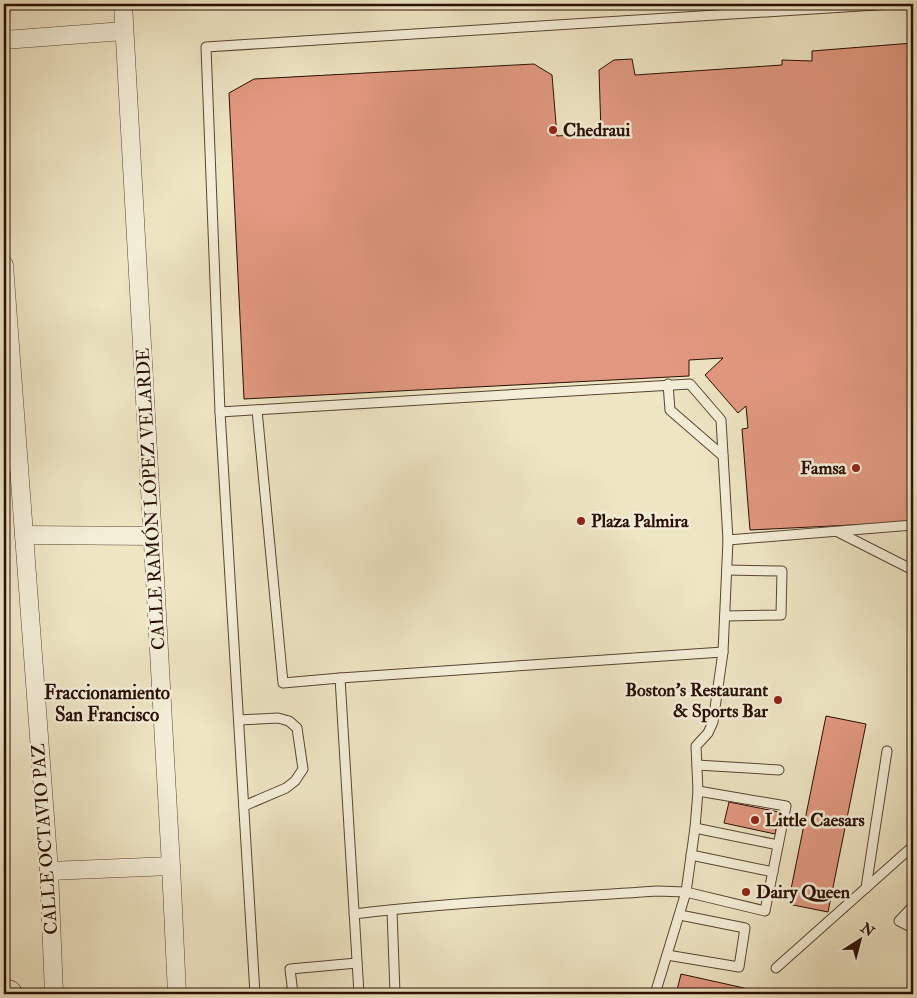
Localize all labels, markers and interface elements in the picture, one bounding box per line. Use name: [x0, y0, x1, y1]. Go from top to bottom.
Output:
place label: Chedraui: [563, 119, 630, 142]
marker: Chedraui: [547, 124, 559, 136]
street label: CALLE RAMÓN LÓPEZ VELARDE: [132, 347, 170, 651]
place label: Famsa: [800, 457, 847, 480]
marker: Famsa: [850, 462, 862, 474]
place label: Plaza Palmira: [591, 510, 689, 533]
marker: Plaza Palmira: [575, 515, 587, 527]
place label: Boston's Restaurant & Sports Bar: [625, 679, 768, 723]
district label: Fraccionamiento San Francisco: [44, 681, 170, 727]
marker: Boston's Restaurant & Sports Bar: [772, 694, 784, 706]
street label: CALLE OCTAVIO PAZ: [27, 743, 63, 935]
place label: Little Caesars: [765, 809, 865, 832]
marker: Little Caesars: [749, 814, 761, 826]
place label: Dairy Queen: [756, 881, 851, 904]
marker: Dairy Queen: [740, 886, 752, 898]
north arrow: [834, 916, 884, 966]
text: N: [856, 919, 878, 941]

